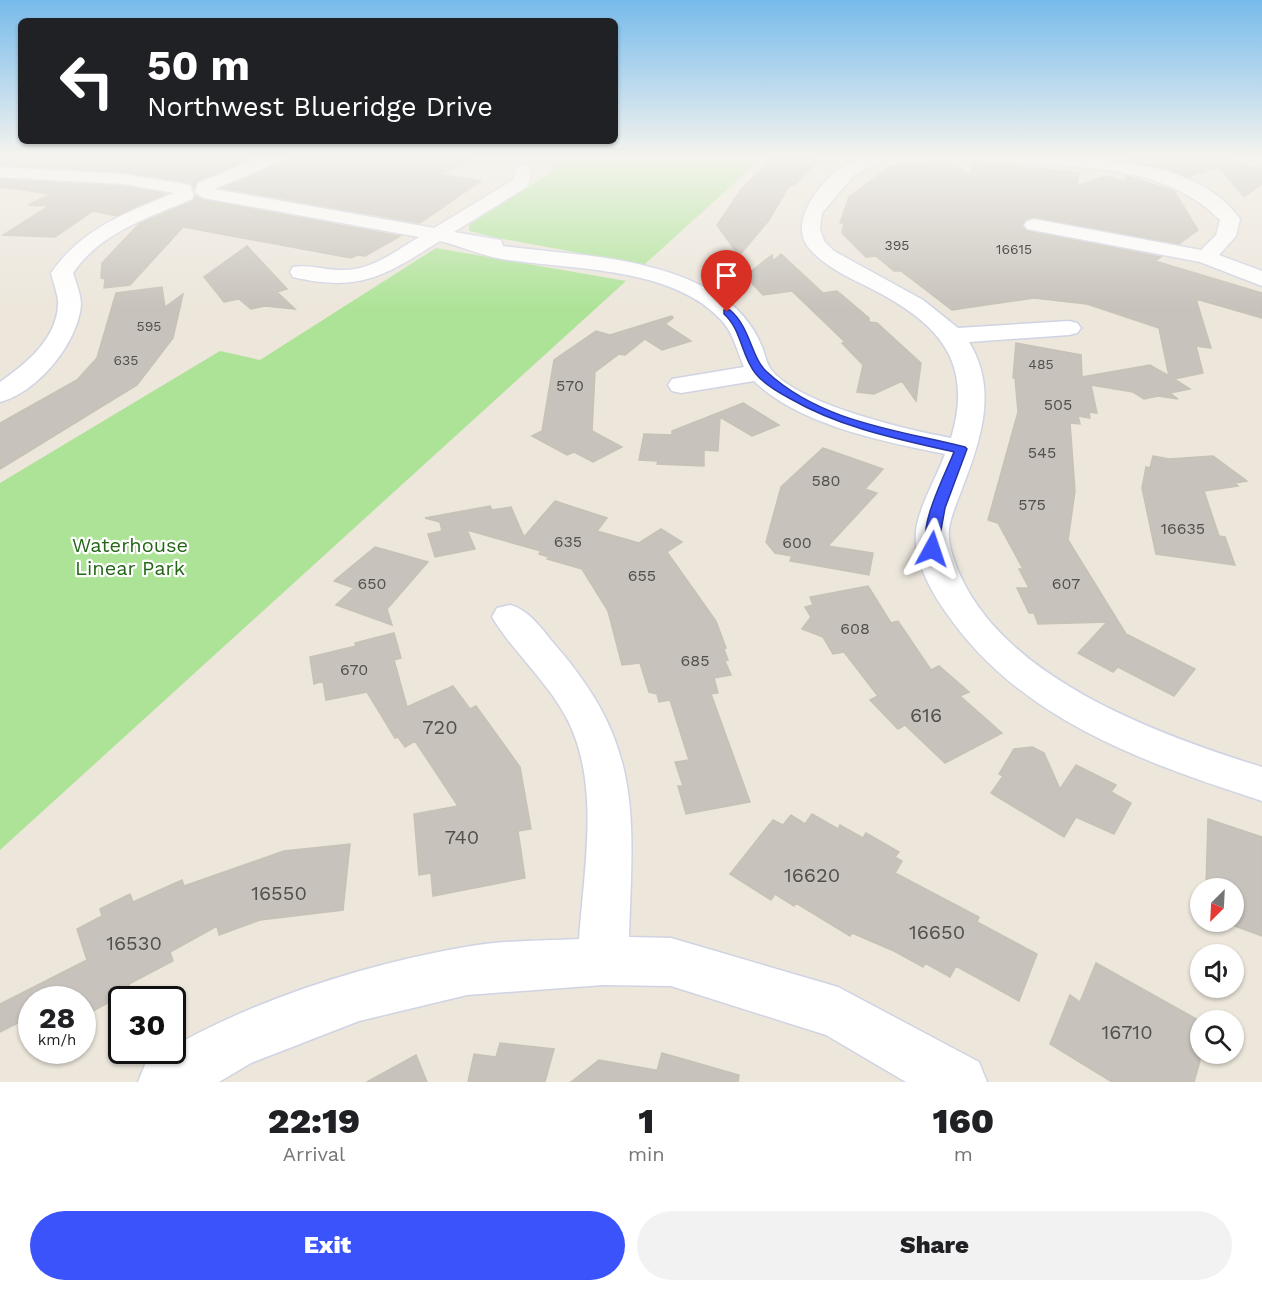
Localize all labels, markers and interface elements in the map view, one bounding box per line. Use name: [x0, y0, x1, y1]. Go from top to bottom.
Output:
text: 50 m: [147, 41, 250, 90]
icon: left: [48, 42, 126, 120]
text: Northwest Blueridge Drive: [147, 91, 493, 123]
house number: 395: [885, 237, 909, 253]
house number: 16615: [996, 241, 1032, 257]
pin: [701, 250, 752, 312]
icon: arrive: [710, 259, 743, 292]
house number: 595: [137, 318, 161, 334]
house number: 635: [114, 352, 138, 368]
house number: 485: [1028, 356, 1054, 372]
house number: 570: [556, 376, 584, 395]
house number: 505: [1044, 395, 1072, 414]
house number: 545: [1028, 443, 1056, 462]
house number: 580: [811, 471, 841, 490]
house number: 575: [1018, 495, 1046, 514]
position arrow: [900, 517, 964, 581]
house number: 16635: [1161, 519, 1205, 538]
house number: 635: [554, 532, 582, 551]
park label: Waterhouse Linear Park: [72, 533, 188, 580]
house number: 600: [782, 533, 812, 552]
house number: 655: [628, 566, 656, 585]
house number: 650: [358, 574, 387, 593]
house number: 607: [1052, 574, 1080, 593]
house number: 608: [840, 619, 870, 638]
house number: 685: [681, 651, 709, 670]
house number: 670: [340, 660, 368, 679]
house number: 616: [910, 703, 942, 727]
house number: 720: [422, 715, 458, 739]
house number: 740: [445, 825, 479, 849]
house number: 16620: [784, 863, 840, 887]
north arrow: [1190, 878, 1244, 932]
map controls: [1190, 878, 1244, 1064]
house number: 16550: [251, 881, 307, 905]
house number: 16650: [909, 920, 965, 944]
house number: 16530: [106, 931, 162, 955]
button: sound: [1190, 944, 1244, 998]
speed limit sign: 30: [108, 986, 186, 1064]
text: 28: [39, 1000, 75, 1035]
button: search: [1190, 1010, 1244, 1064]
house number: 16710: [1101, 1020, 1153, 1044]
text: km/h: [38, 1031, 76, 1049]
text: 22:19: [268, 1100, 360, 1142]
text: 1: [638, 1100, 654, 1142]
text: 160: [932, 1100, 994, 1142]
text: Arrival: [283, 1142, 345, 1166]
text: min: [628, 1142, 665, 1166]
text: m: [954, 1142, 973, 1166]
button: Exit: [30, 1211, 625, 1280]
button: Share: [637, 1211, 1232, 1280]

